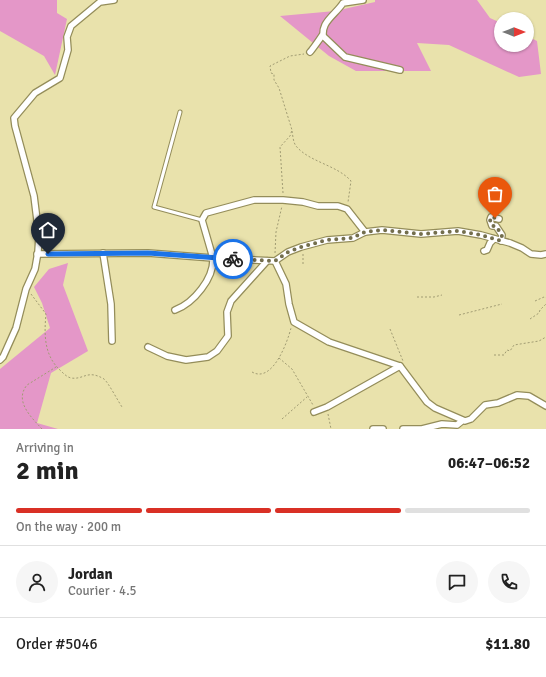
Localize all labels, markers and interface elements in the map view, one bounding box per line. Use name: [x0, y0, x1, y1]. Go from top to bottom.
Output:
north arrow: [494, 12, 534, 52]
map controls: [494, 12, 534, 52]
pin: [478, 177, 512, 218]
icon: bag: [484, 183, 506, 205]
pin: [31, 213, 65, 254]
icon: home: [37, 219, 59, 241]
courier: [213, 239, 253, 279]
icon: bike: [222, 248, 244, 270]
text: Arriving in: [16, 440, 74, 456]
text: 06:47–06:52: [448, 454, 530, 472]
text: 2 min: [16, 455, 79, 487]
text: On the way · 200 m: [16, 519, 121, 535]
button: person: [16, 561, 58, 603]
button: chat: [436, 561, 478, 603]
button: phone: [488, 561, 530, 603]
text: Jordan: [68, 565, 113, 583]
text: Courier · 4.5: [68, 583, 137, 599]
text: Order #5046: [16, 635, 98, 653]
text: $11.80: [485, 635, 530, 653]

